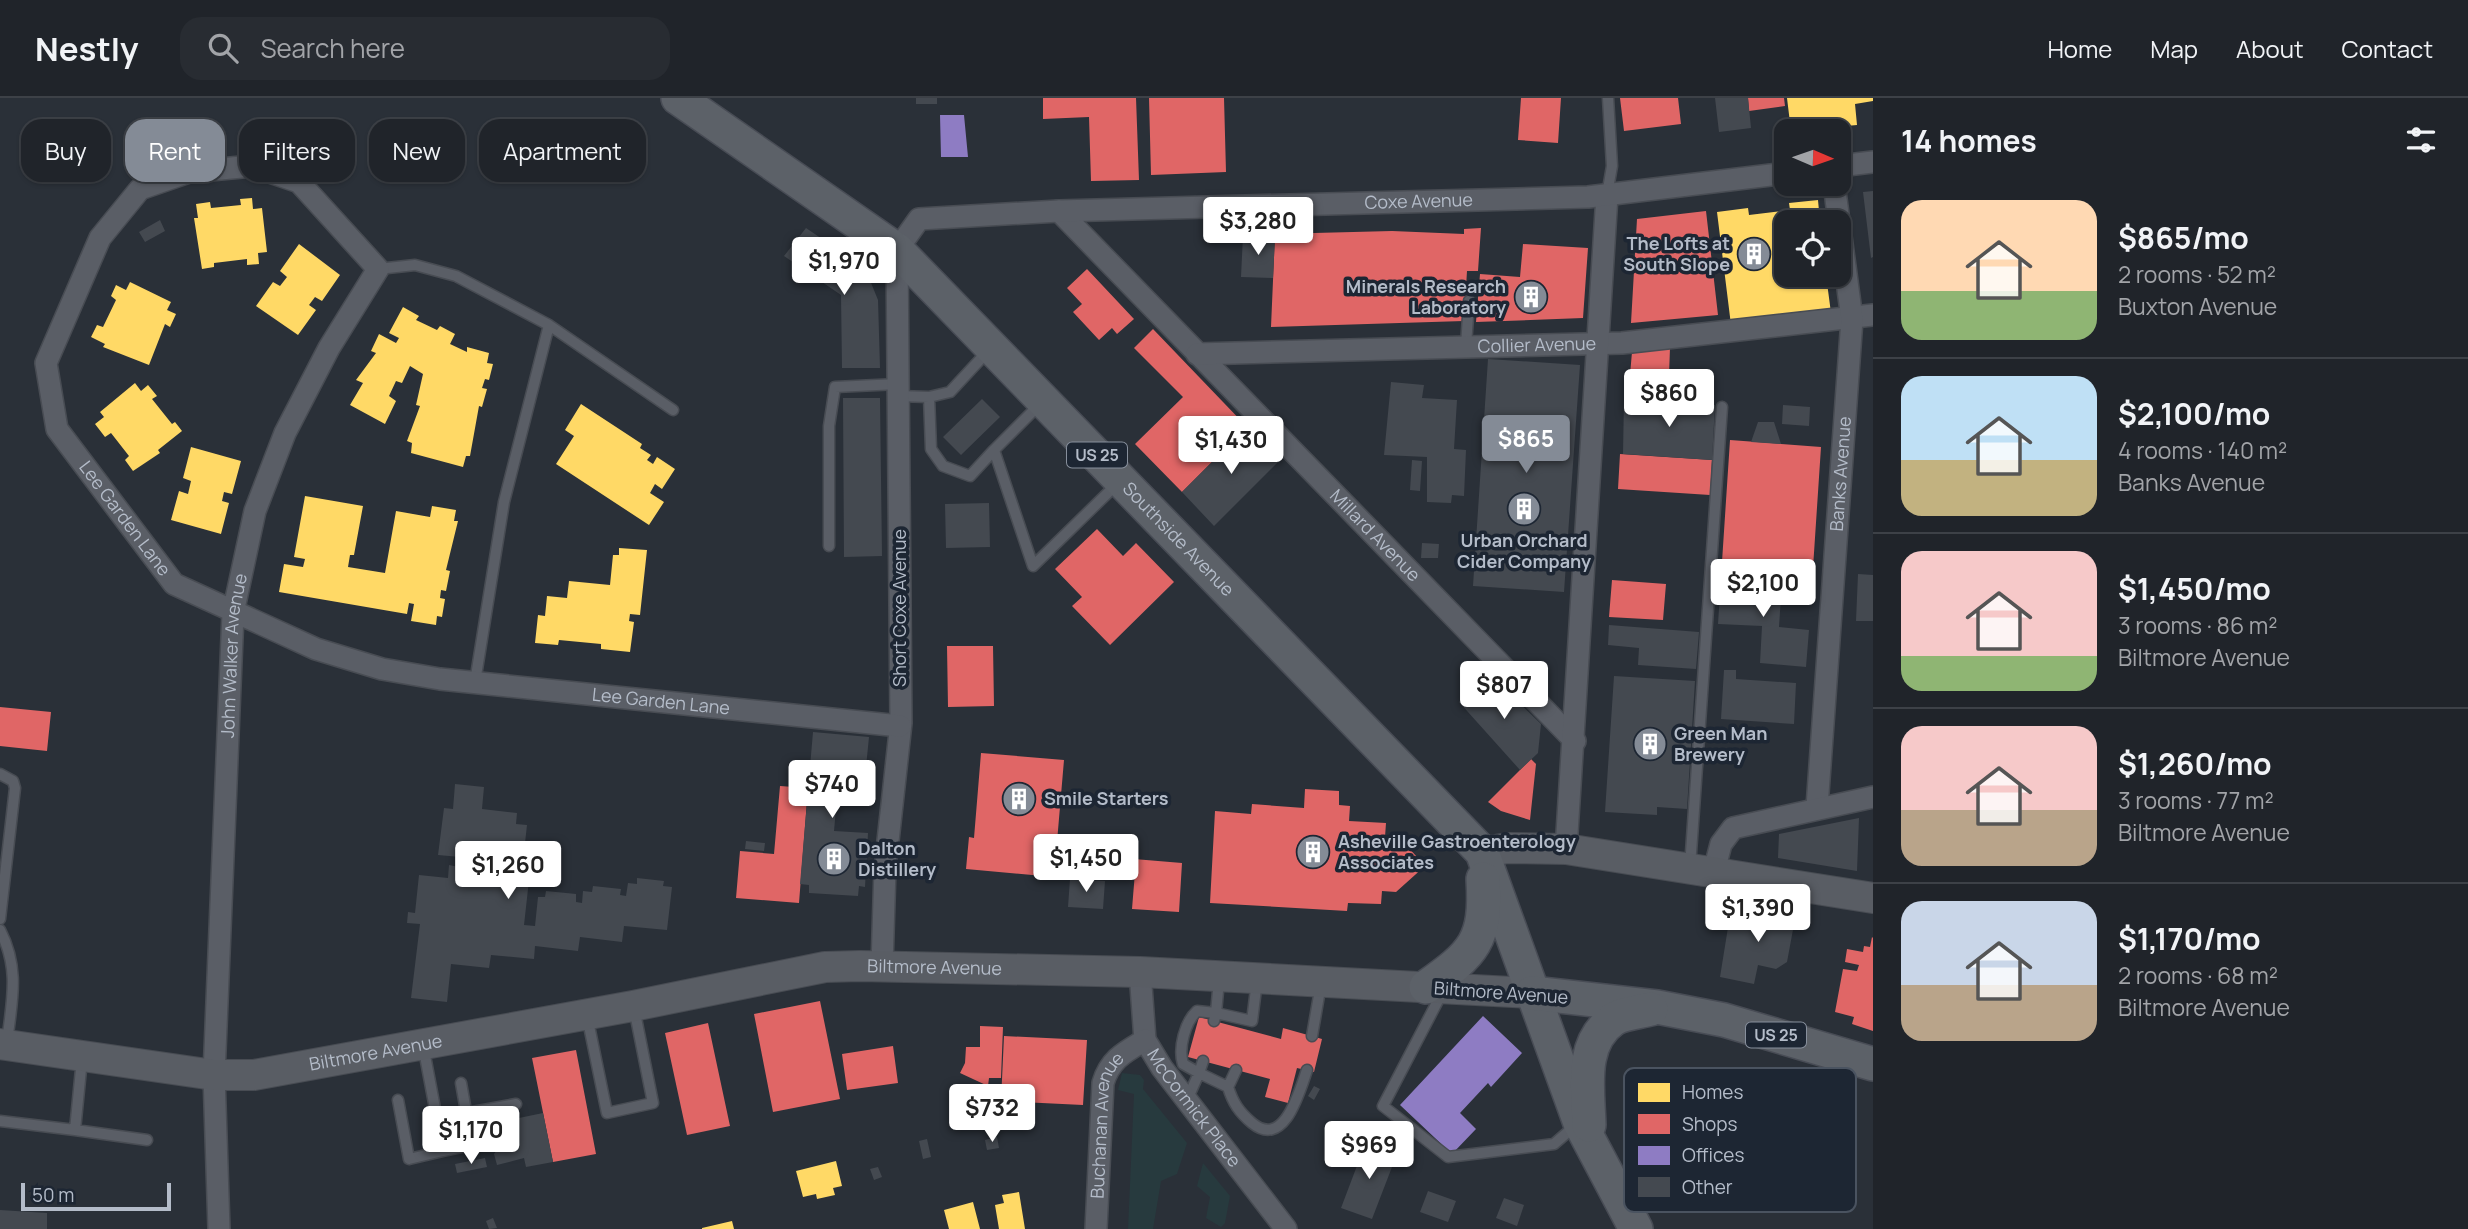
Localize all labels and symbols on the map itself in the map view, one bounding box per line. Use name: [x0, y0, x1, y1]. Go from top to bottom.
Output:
north arrow: [1774, 119, 1852, 196]
street label: Coxe Avenue: [1364, 187, 1473, 214]
pin: $3,280: [1201, 198, 1315, 257]
place label: The Lofts at South Slope: [1623, 231, 1730, 276]
building icon: The Lofts at South Slope: [1735, 235, 1773, 273]
pin: $1,970: [787, 238, 901, 297]
place label: Minerals Research Laboratory: [1346, 274, 1506, 319]
building icon: Minerals Research Laboratory: [1512, 278, 1550, 316]
street label: Collier Avenue: [1477, 331, 1596, 358]
pin: $860: [1628, 370, 1710, 429]
street label: Banks Avenue: [1824, 415, 1856, 532]
pin: $1,430: [1174, 416, 1288, 476]
pin: $865: [1485, 416, 1567, 475]
road number: US 25: [1067, 442, 1127, 468]
street label: Lee Garden Lane: [74, 456, 177, 581]
street label: Southside Avenue: [1118, 476, 1240, 601]
street label: Millard Avenue: [1325, 484, 1426, 586]
building icon: Urban Orchard Cider Company: [1505, 490, 1543, 528]
place label: Urban Orchard Cider Company: [1457, 528, 1591, 573]
street label: Short Coxe Avenue: [887, 529, 911, 687]
pin: $2,100: [1706, 560, 1820, 619]
street label: John Walker Avenue: [215, 571, 252, 738]
pin: $807: [1463, 662, 1545, 721]
street label: Lee Garden Lane: [591, 682, 731, 720]
place label: Green Man Brewery: [1674, 721, 1767, 766]
building icon: Green Man Brewery: [1631, 725, 1669, 763]
pin: $740: [791, 760, 873, 820]
building icon: Smile Starters: [1000, 780, 1038, 818]
place label: Smile Starters: [1044, 786, 1169, 810]
place label: Asheville Gastroenterology Associates: [1338, 829, 1576, 874]
building icon: Asheville Gastroenterology Associates: [1294, 833, 1332, 871]
pin: $1,450: [1029, 834, 1143, 894]
place label: Dalton Distillery: [858, 836, 936, 881]
building icon: Dalton Distillery: [815, 840, 853, 878]
pin: $1,260: [451, 842, 565, 901]
pin: $1,390: [1701, 884, 1815, 944]
street label: Biltmore Avenue: [867, 953, 1002, 980]
street label: Biltmore Avenue: [1433, 975, 1569, 1009]
road number: US 25: [1746, 1023, 1806, 1048]
street label: Biltmore Avenue: [307, 1028, 444, 1076]
street label: McCormick Place: [1142, 1044, 1247, 1172]
street label: Buchanan Avenue: [1084, 1046, 1128, 1199]
legend: [1624, 1068, 1856, 1212]
text: Homes: [1682, 1079, 1743, 1105]
pin: $732: [951, 1084, 1033, 1144]
pin: $1,170: [414, 1107, 528, 1166]
text: Shops: [1682, 1111, 1737, 1137]
pin: $969: [1328, 1122, 1410, 1181]
text: Offices: [1682, 1142, 1744, 1168]
text: Other: [1682, 1174, 1733, 1200]
scale bar: [21, 1180, 172, 1212]

